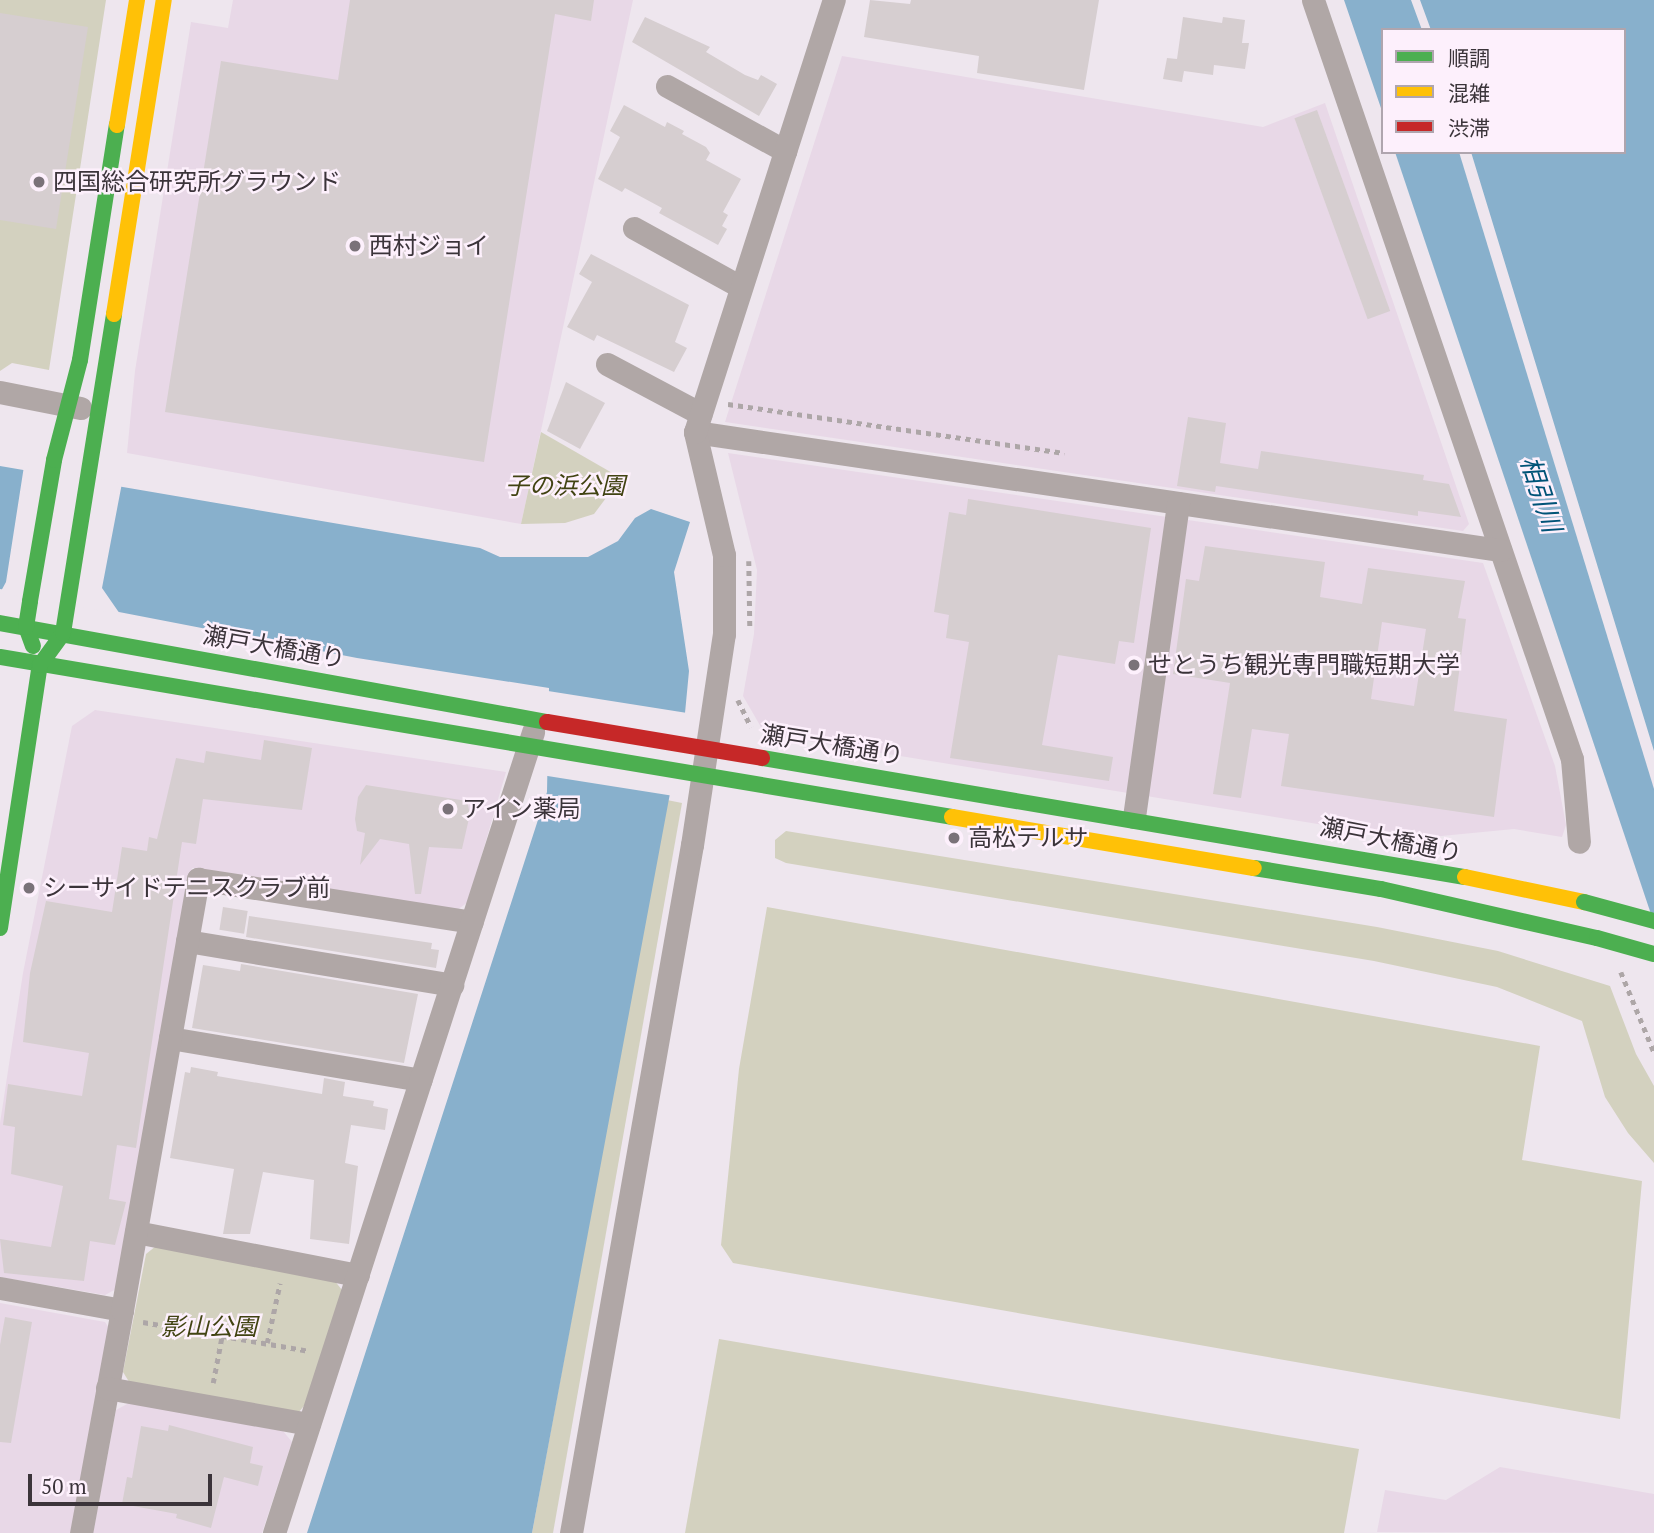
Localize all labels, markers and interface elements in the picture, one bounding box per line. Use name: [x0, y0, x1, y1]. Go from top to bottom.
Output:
legend: [1381, 28, 1626, 154]
text: 順調: [1448, 44, 1490, 72]
text: 混雑: [1448, 79, 1490, 107]
text: 渋滞: [1448, 114, 1490, 142]
place label: 四国総合研究所グラウンド: [53, 168, 341, 196]
marker: 四国総合研究所グラウンド: [31, 174, 47, 190]
place label: 西村ジョイ: [369, 232, 489, 260]
marker: 西村ジョイ: [347, 238, 363, 254]
water label: 相引川: [1514, 452, 1568, 536]
park label: 子の浜公園: [505, 472, 625, 500]
street label: 瀬戸大橋通り: [201, 620, 347, 674]
place label: せとうち観光専門職短期大学: [1148, 651, 1460, 679]
marker: せとうち観光専門職短期大学: [1126, 657, 1142, 673]
street label: 瀬戸大橋通り: [759, 720, 905, 770]
place label: アイン薬局: [462, 795, 582, 823]
marker: アイン薬局: [440, 801, 456, 817]
street label: 瀬戸大橋通り: [1318, 812, 1464, 868]
place label: 高松テルサ: [968, 824, 1088, 852]
marker: 高松テルサ: [946, 830, 962, 846]
place label: シーサイドテニスクラブ前: [43, 874, 331, 902]
marker: シーサイドテニスクラブ前: [21, 880, 37, 896]
park label: 影山公園: [161, 1313, 257, 1341]
scale bar: [32, 1460, 215, 1504]
text: 50 m: [41, 1472, 87, 1500]

